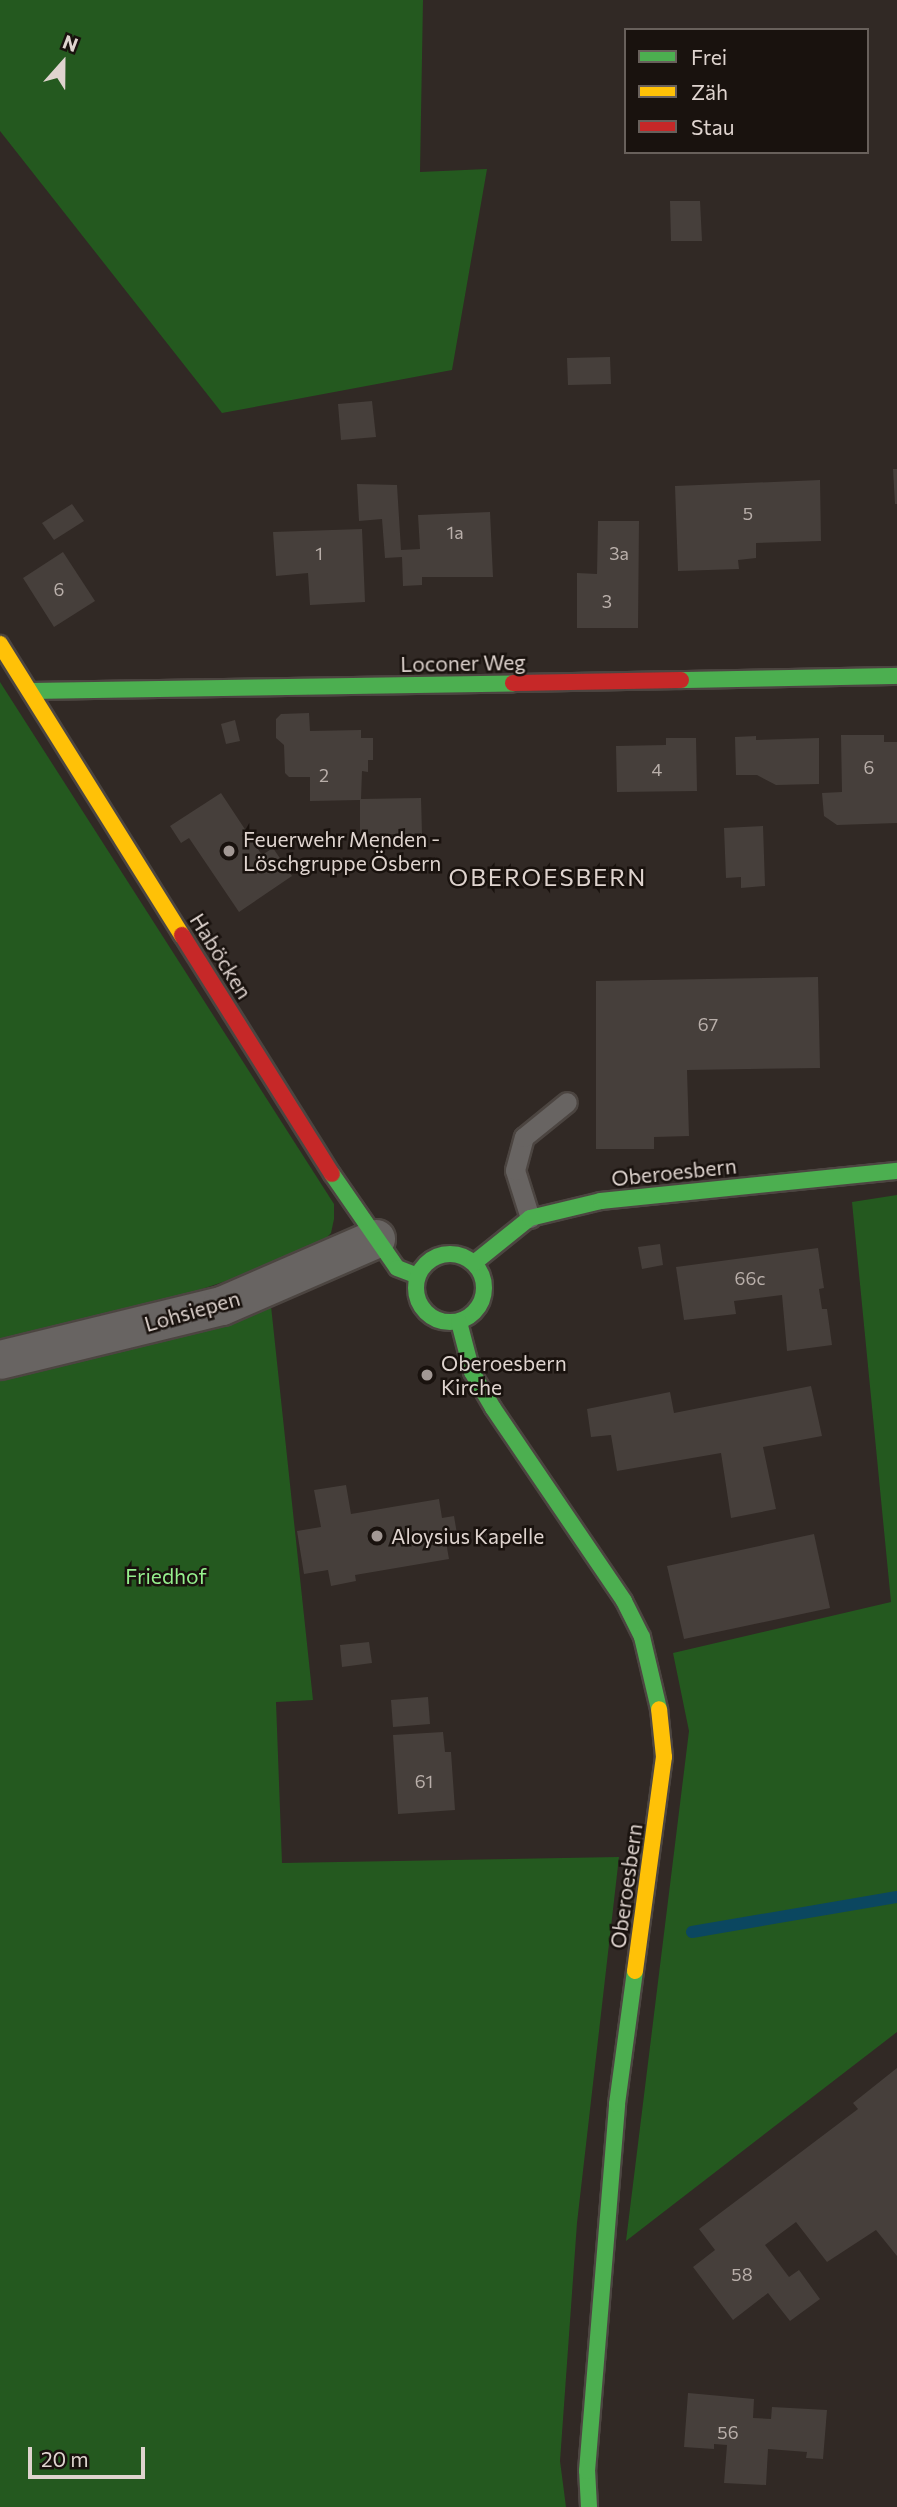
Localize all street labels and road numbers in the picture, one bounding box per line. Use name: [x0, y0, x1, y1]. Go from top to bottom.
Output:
street label: Loconer Weg: [400, 649, 526, 677]
street label: Haböcken: [185, 909, 257, 1003]
street label: Oberoesbern: [610, 1153, 738, 1191]
street label: Lohsiepen: [141, 1285, 243, 1337]
street label: Oberoesbern: [605, 1822, 647, 1950]

